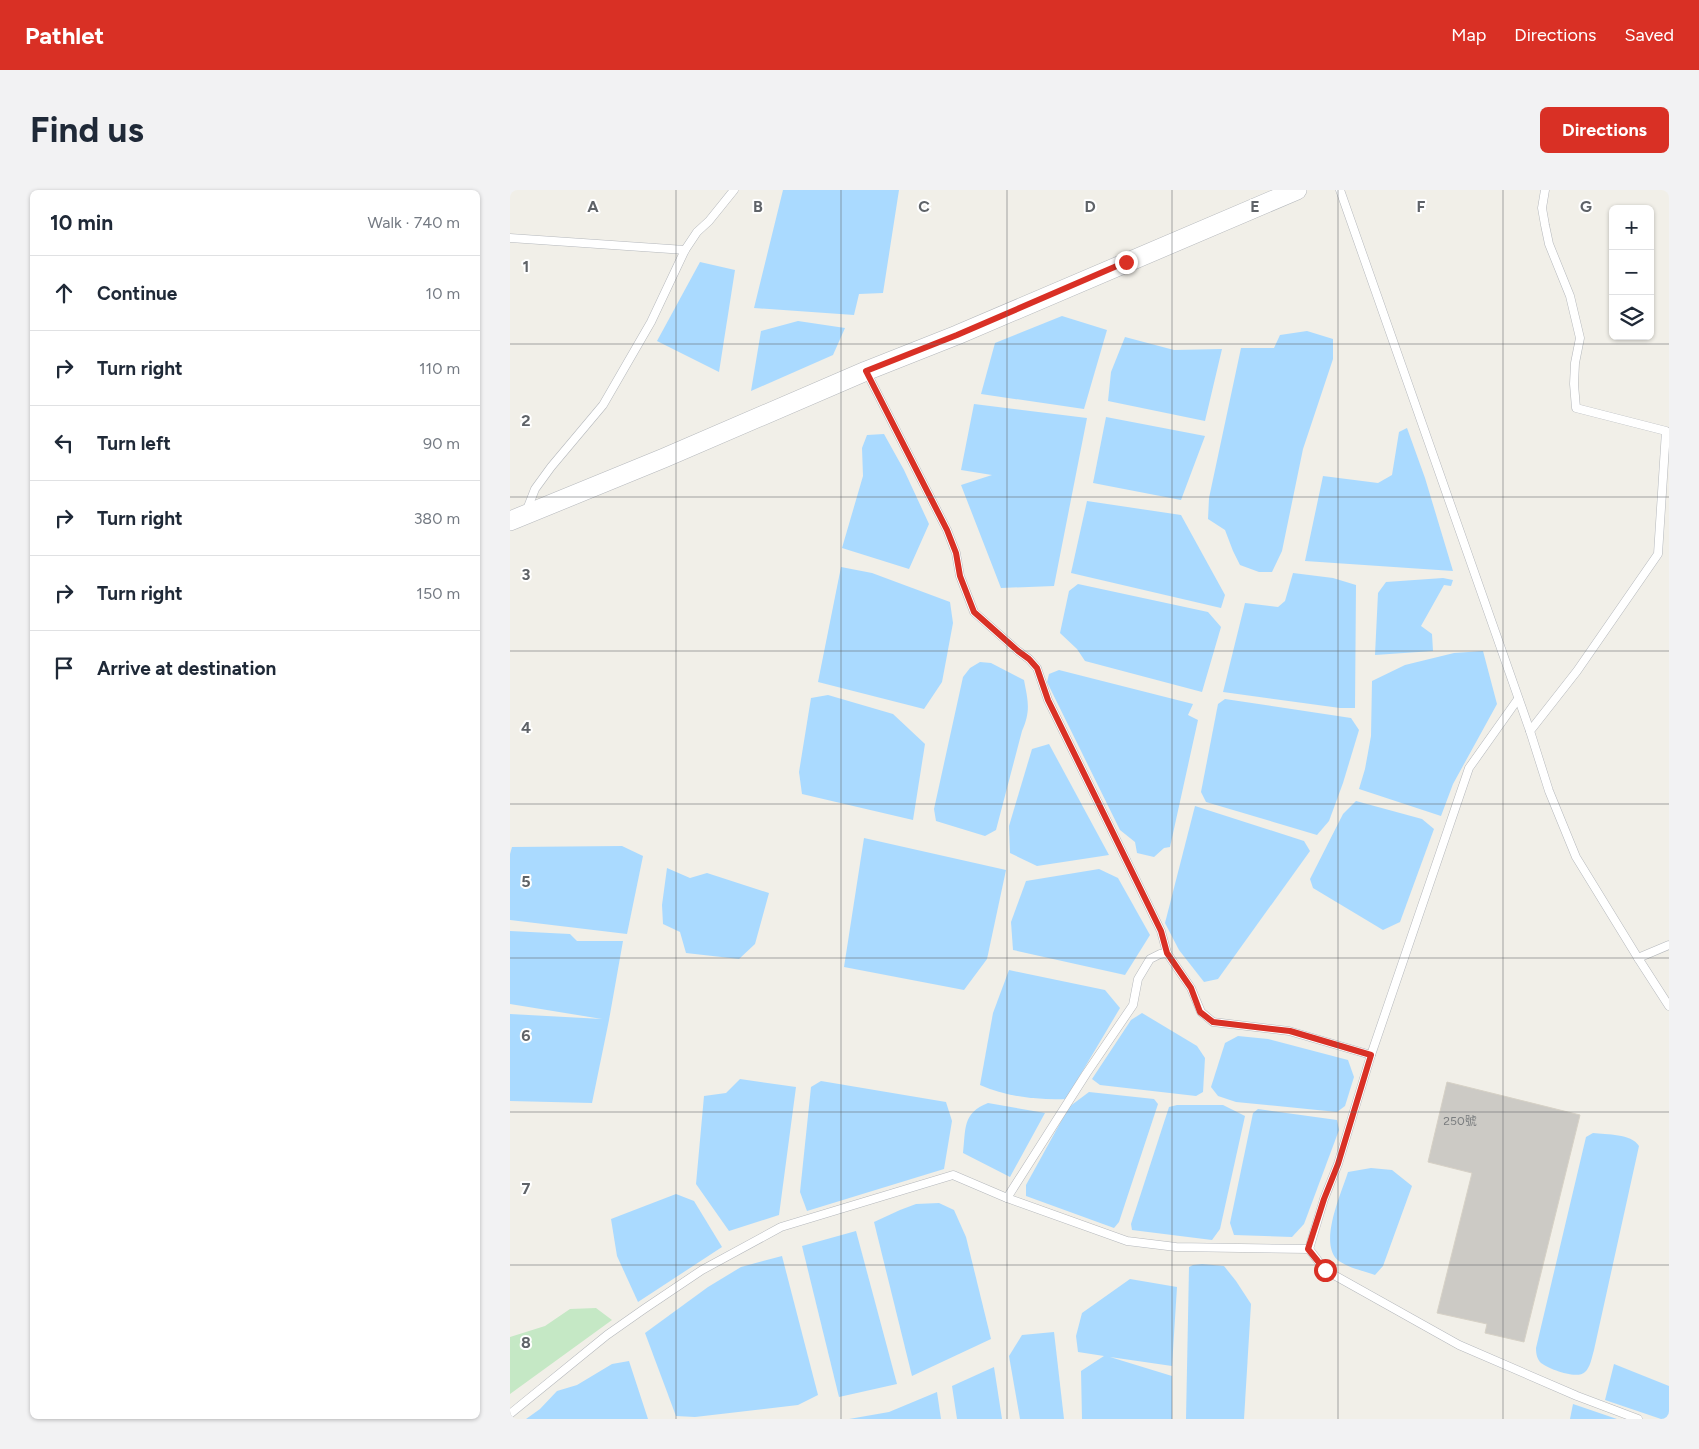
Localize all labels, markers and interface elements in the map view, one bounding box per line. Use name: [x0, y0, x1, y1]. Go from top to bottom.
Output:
text: Pathlet: [25, 21, 104, 50]
text: Map: [1451, 24, 1486, 46]
text: Directions: [1514, 24, 1596, 46]
text: Saved: [1624, 24, 1674, 46]
button: Directions: [1540, 107, 1669, 153]
text: Find us: [30, 109, 144, 151]
text: A: [587, 197, 599, 216]
text: B: [753, 197, 763, 216]
text: C: [918, 197, 930, 216]
text: D: [1084, 197, 1096, 216]
text: E: [1250, 197, 1260, 216]
text: F: [1417, 197, 1426, 216]
text: G: [1580, 197, 1592, 216]
map controls: [1609, 205, 1654, 340]
button: +: [1609, 205, 1654, 250]
text: 10 min: [50, 210, 113, 235]
text: Walk · 740 m: [368, 213, 460, 232]
button: −: [1609, 250, 1654, 295]
route end: [1115, 251, 1138, 274]
text: 1: [523, 257, 529, 276]
icon: ahead: [50, 279, 78, 307]
text: Continue: [97, 282, 177, 305]
text: 10 m: [426, 284, 460, 303]
button: layers: [1609, 295, 1654, 340]
icon: right: [50, 354, 78, 382]
text: Turn right: [97, 357, 183, 380]
text: 110 m: [419, 359, 460, 378]
text: 2: [521, 411, 531, 430]
icon: left: [50, 429, 78, 457]
text: Turn left: [97, 432, 171, 455]
text: 90 m: [423, 434, 460, 453]
icon: right: [50, 504, 78, 532]
text: Turn right: [97, 507, 183, 530]
text: 380 m: [414, 509, 460, 528]
text: 3: [522, 565, 531, 584]
icon: right: [50, 579, 78, 607]
text: Turn right: [97, 582, 183, 605]
text: 150 m: [416, 584, 460, 603]
icon: arrive: [50, 654, 78, 682]
text: Arrive at destination: [97, 657, 276, 680]
text: 4: [521, 718, 531, 737]
text: 5: [521, 872, 531, 891]
text: 6: [521, 1026, 531, 1045]
house number: 250號: [1443, 1114, 1477, 1128]
text: 7: [522, 1179, 531, 1198]
route start: [1314, 1259, 1337, 1282]
text: 8: [521, 1333, 531, 1352]

